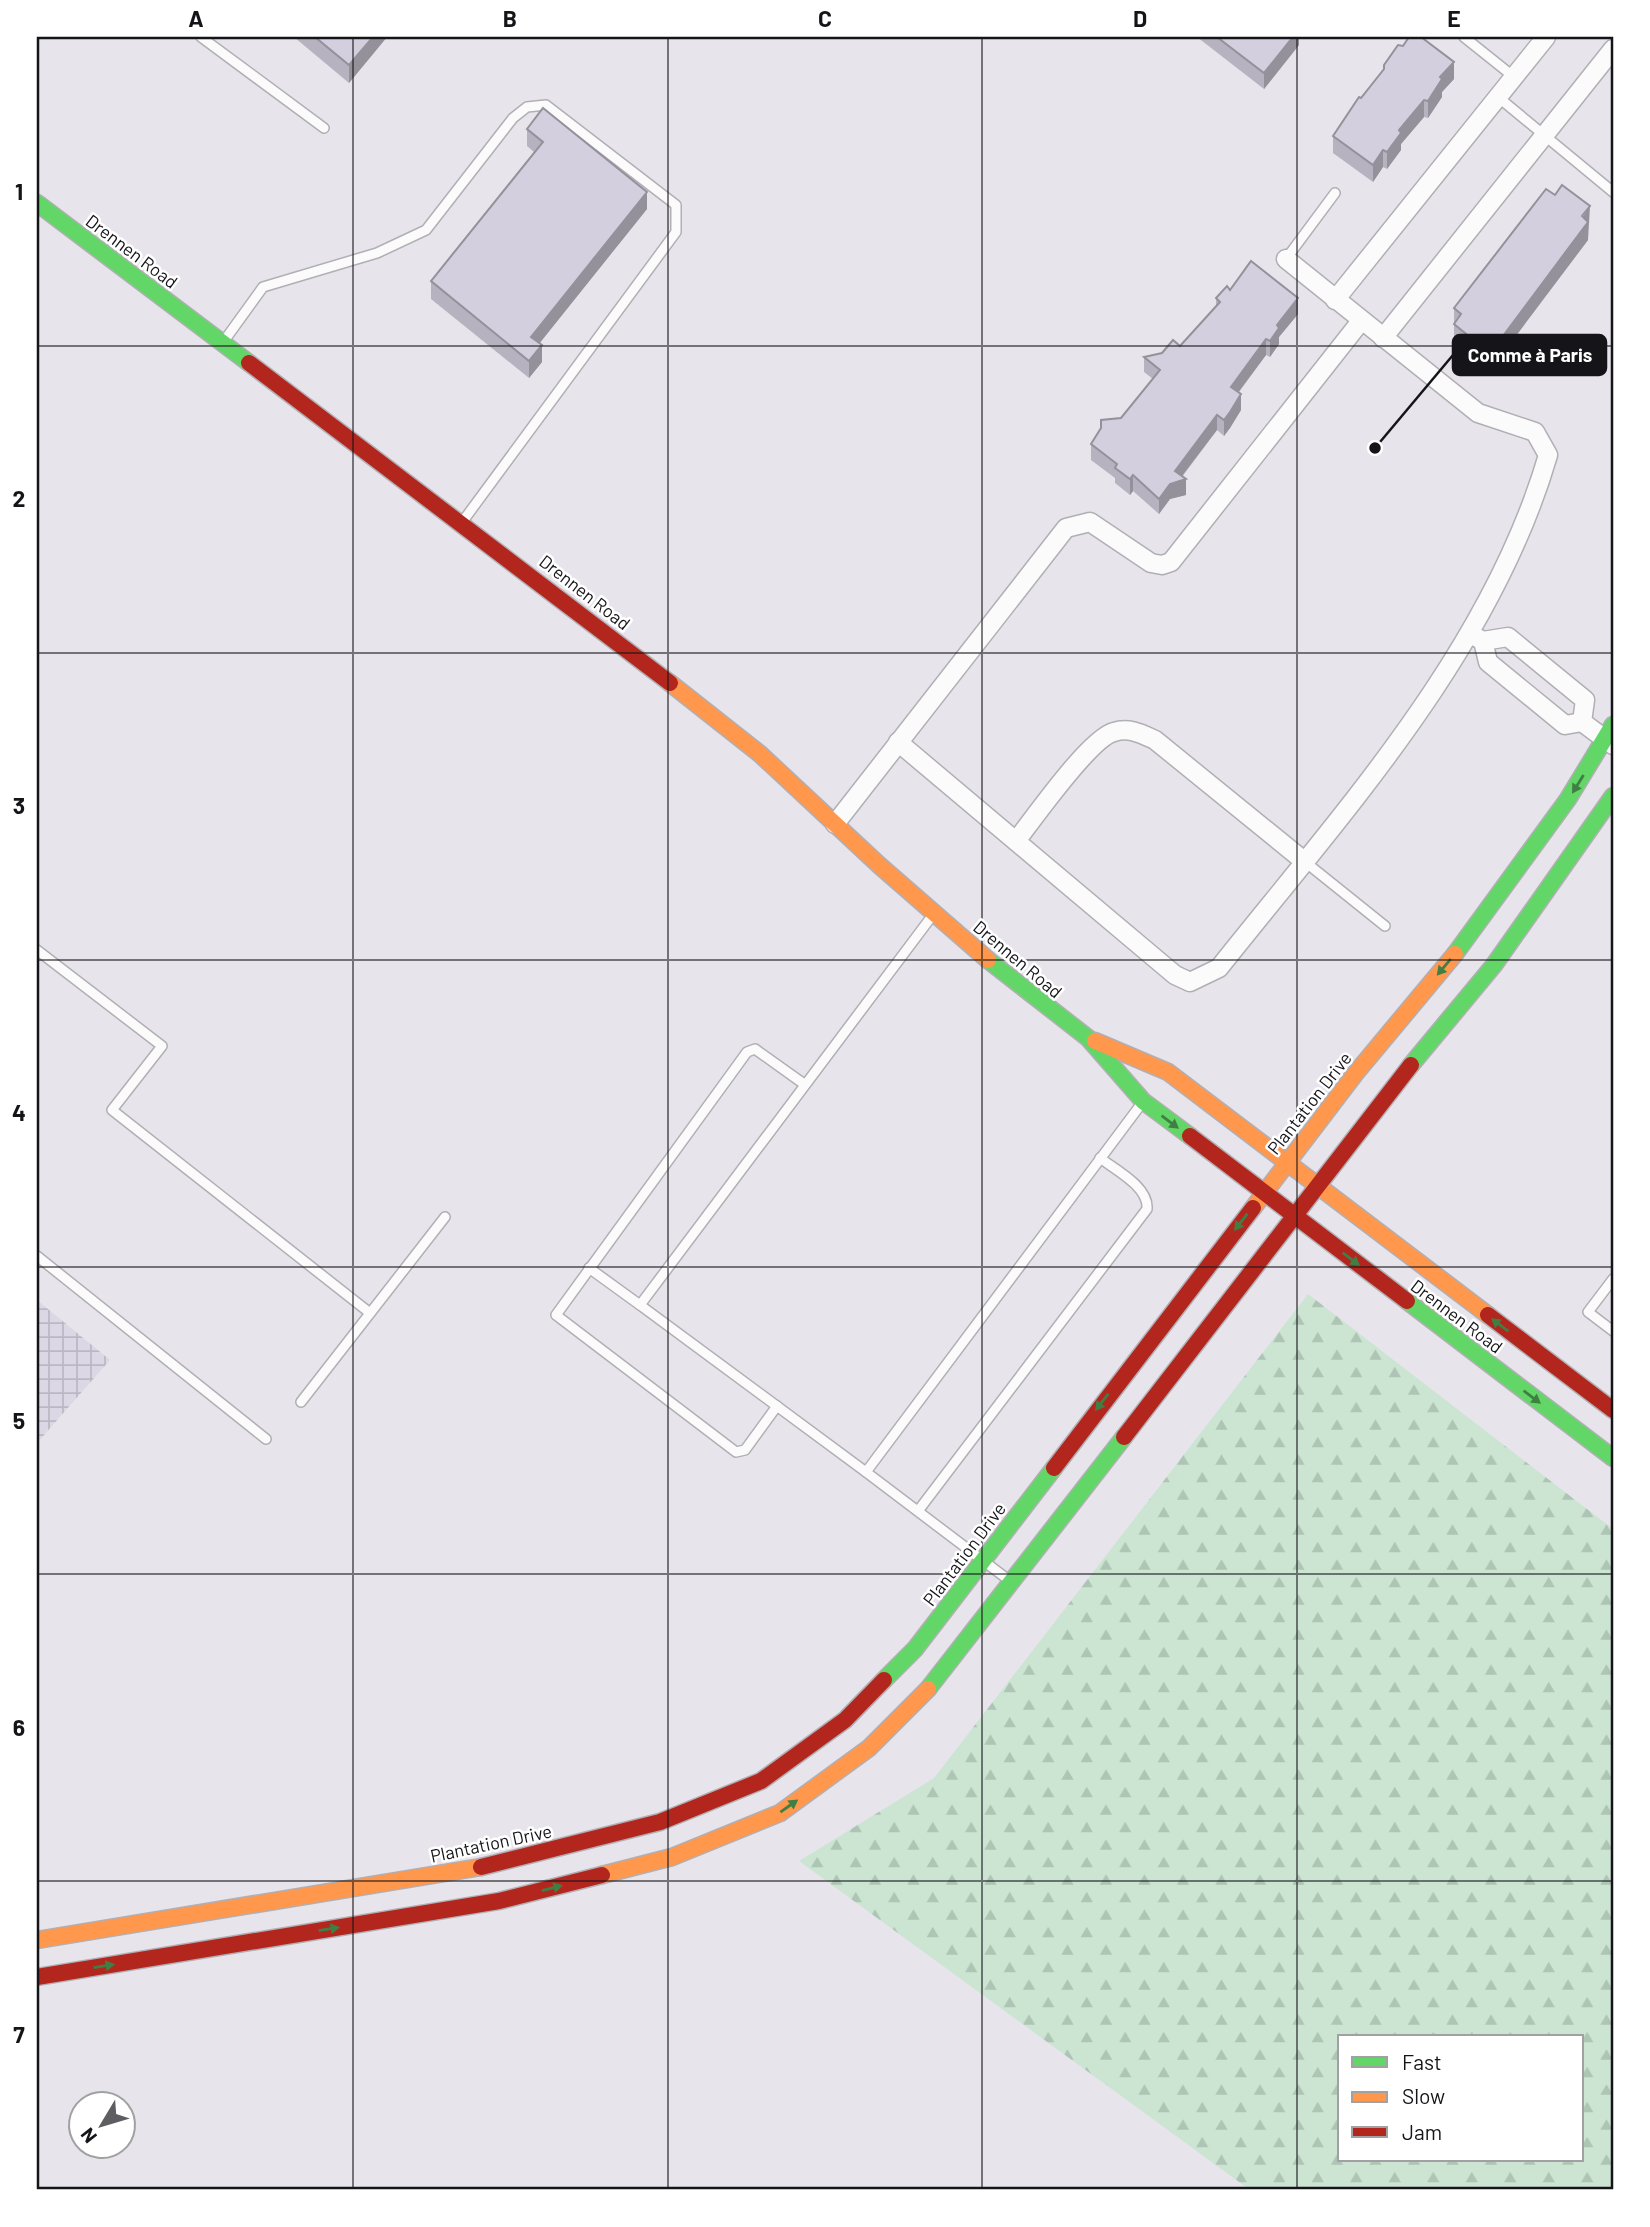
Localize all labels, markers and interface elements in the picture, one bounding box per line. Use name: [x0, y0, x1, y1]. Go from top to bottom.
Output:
text: A: [188, 4, 204, 32]
text: B: [503, 4, 517, 32]
text: C: [818, 4, 832, 32]
text: D: [1133, 4, 1147, 32]
text: E: [1447, 4, 1461, 32]
text: 1: [15, 177, 23, 205]
street label: Drennen Road: [82, 209, 182, 293]
callout: Comme à Paris: [1453, 335, 1606, 375]
text: Comme à Paris: [1468, 343, 1592, 366]
text: 2: [13, 484, 25, 512]
street label: Drennen Road: [535, 550, 635, 634]
one-way arrow: [1571, 774, 1584, 793]
text: 3: [13, 791, 25, 819]
street label: Drennen Road: [969, 915, 1067, 1003]
one-way arrow: [1436, 958, 1451, 976]
street label: Plantation Drive: [1262, 1047, 1356, 1159]
text: 4: [12, 1098, 26, 1126]
one-way arrow: [1161, 1114, 1179, 1128]
one-way arrow: [1234, 1213, 1248, 1231]
one-way arrow: [1342, 1252, 1360, 1267]
street label: Drennen Road: [1407, 1274, 1507, 1358]
one-way arrow: [1492, 1317, 1510, 1332]
one-way arrow: [1523, 1390, 1542, 1404]
one-way arrow: [1095, 1393, 1110, 1411]
text: 5: [13, 1406, 25, 1434]
street label: Plantation Drive: [918, 1498, 1010, 1610]
text: 6: [13, 1713, 25, 1741]
one-way arrow: [780, 1799, 798, 1813]
street label: Plantation Drive: [428, 1819, 554, 1867]
one-way arrow: [541, 1882, 563, 1893]
one-way arrow: [318, 1923, 340, 1934]
one-way arrow: [93, 1960, 115, 1971]
text: 7: [13, 2020, 25, 2048]
legend: [1338, 2035, 1584, 2160]
text: Fast: [1402, 2049, 1442, 2074]
text: Slow: [1402, 2083, 1445, 2108]
north arrow: [66, 2090, 136, 2160]
text: Jam: [1402, 2119, 1442, 2144]
text: N: [75, 2124, 101, 2148]

